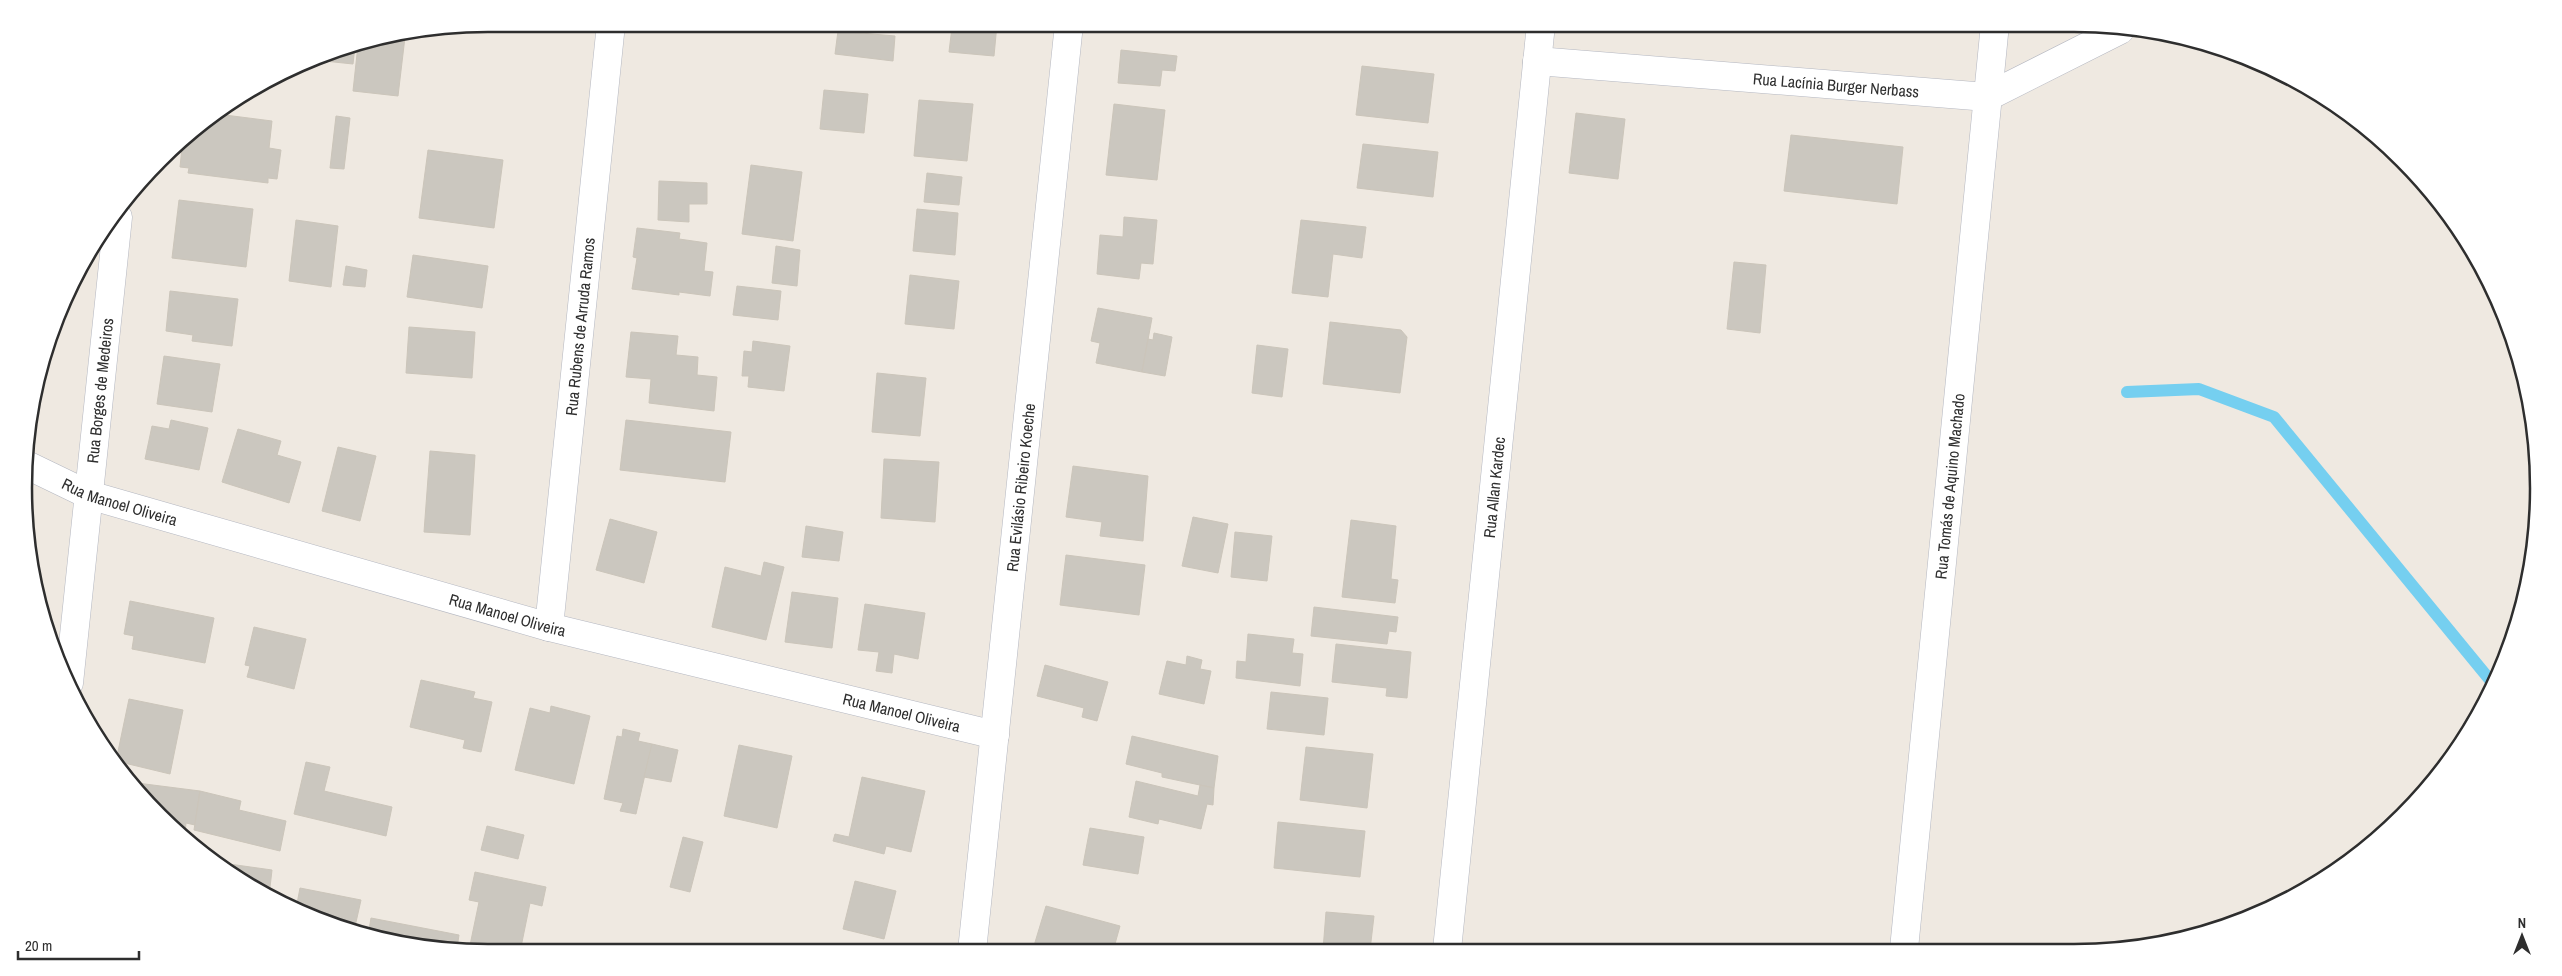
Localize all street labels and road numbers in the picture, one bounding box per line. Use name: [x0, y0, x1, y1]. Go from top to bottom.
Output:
street label: Rua Lacínia Burger Nerbass: [1752, 67, 1920, 103]
street label: Rua Rubens de Arruda Ramos: [560, 237, 600, 417]
street label: Rua Borges de Medeiros: [81, 317, 118, 464]
street label: Rua Tomás de Aquino Machado: [1929, 392, 1970, 580]
street label: Rua Evilásio Ribeiro Koeche: [1001, 402, 1040, 573]
street label: Rua Allan Kardec: [1478, 435, 1510, 539]
street label: Rua Manoel Oliveira: [58, 473, 181, 531]
street label: Rua Manoel Oliveira: [447, 588, 569, 642]
street label: Rua Manoel Oliveira: [840, 688, 963, 737]

